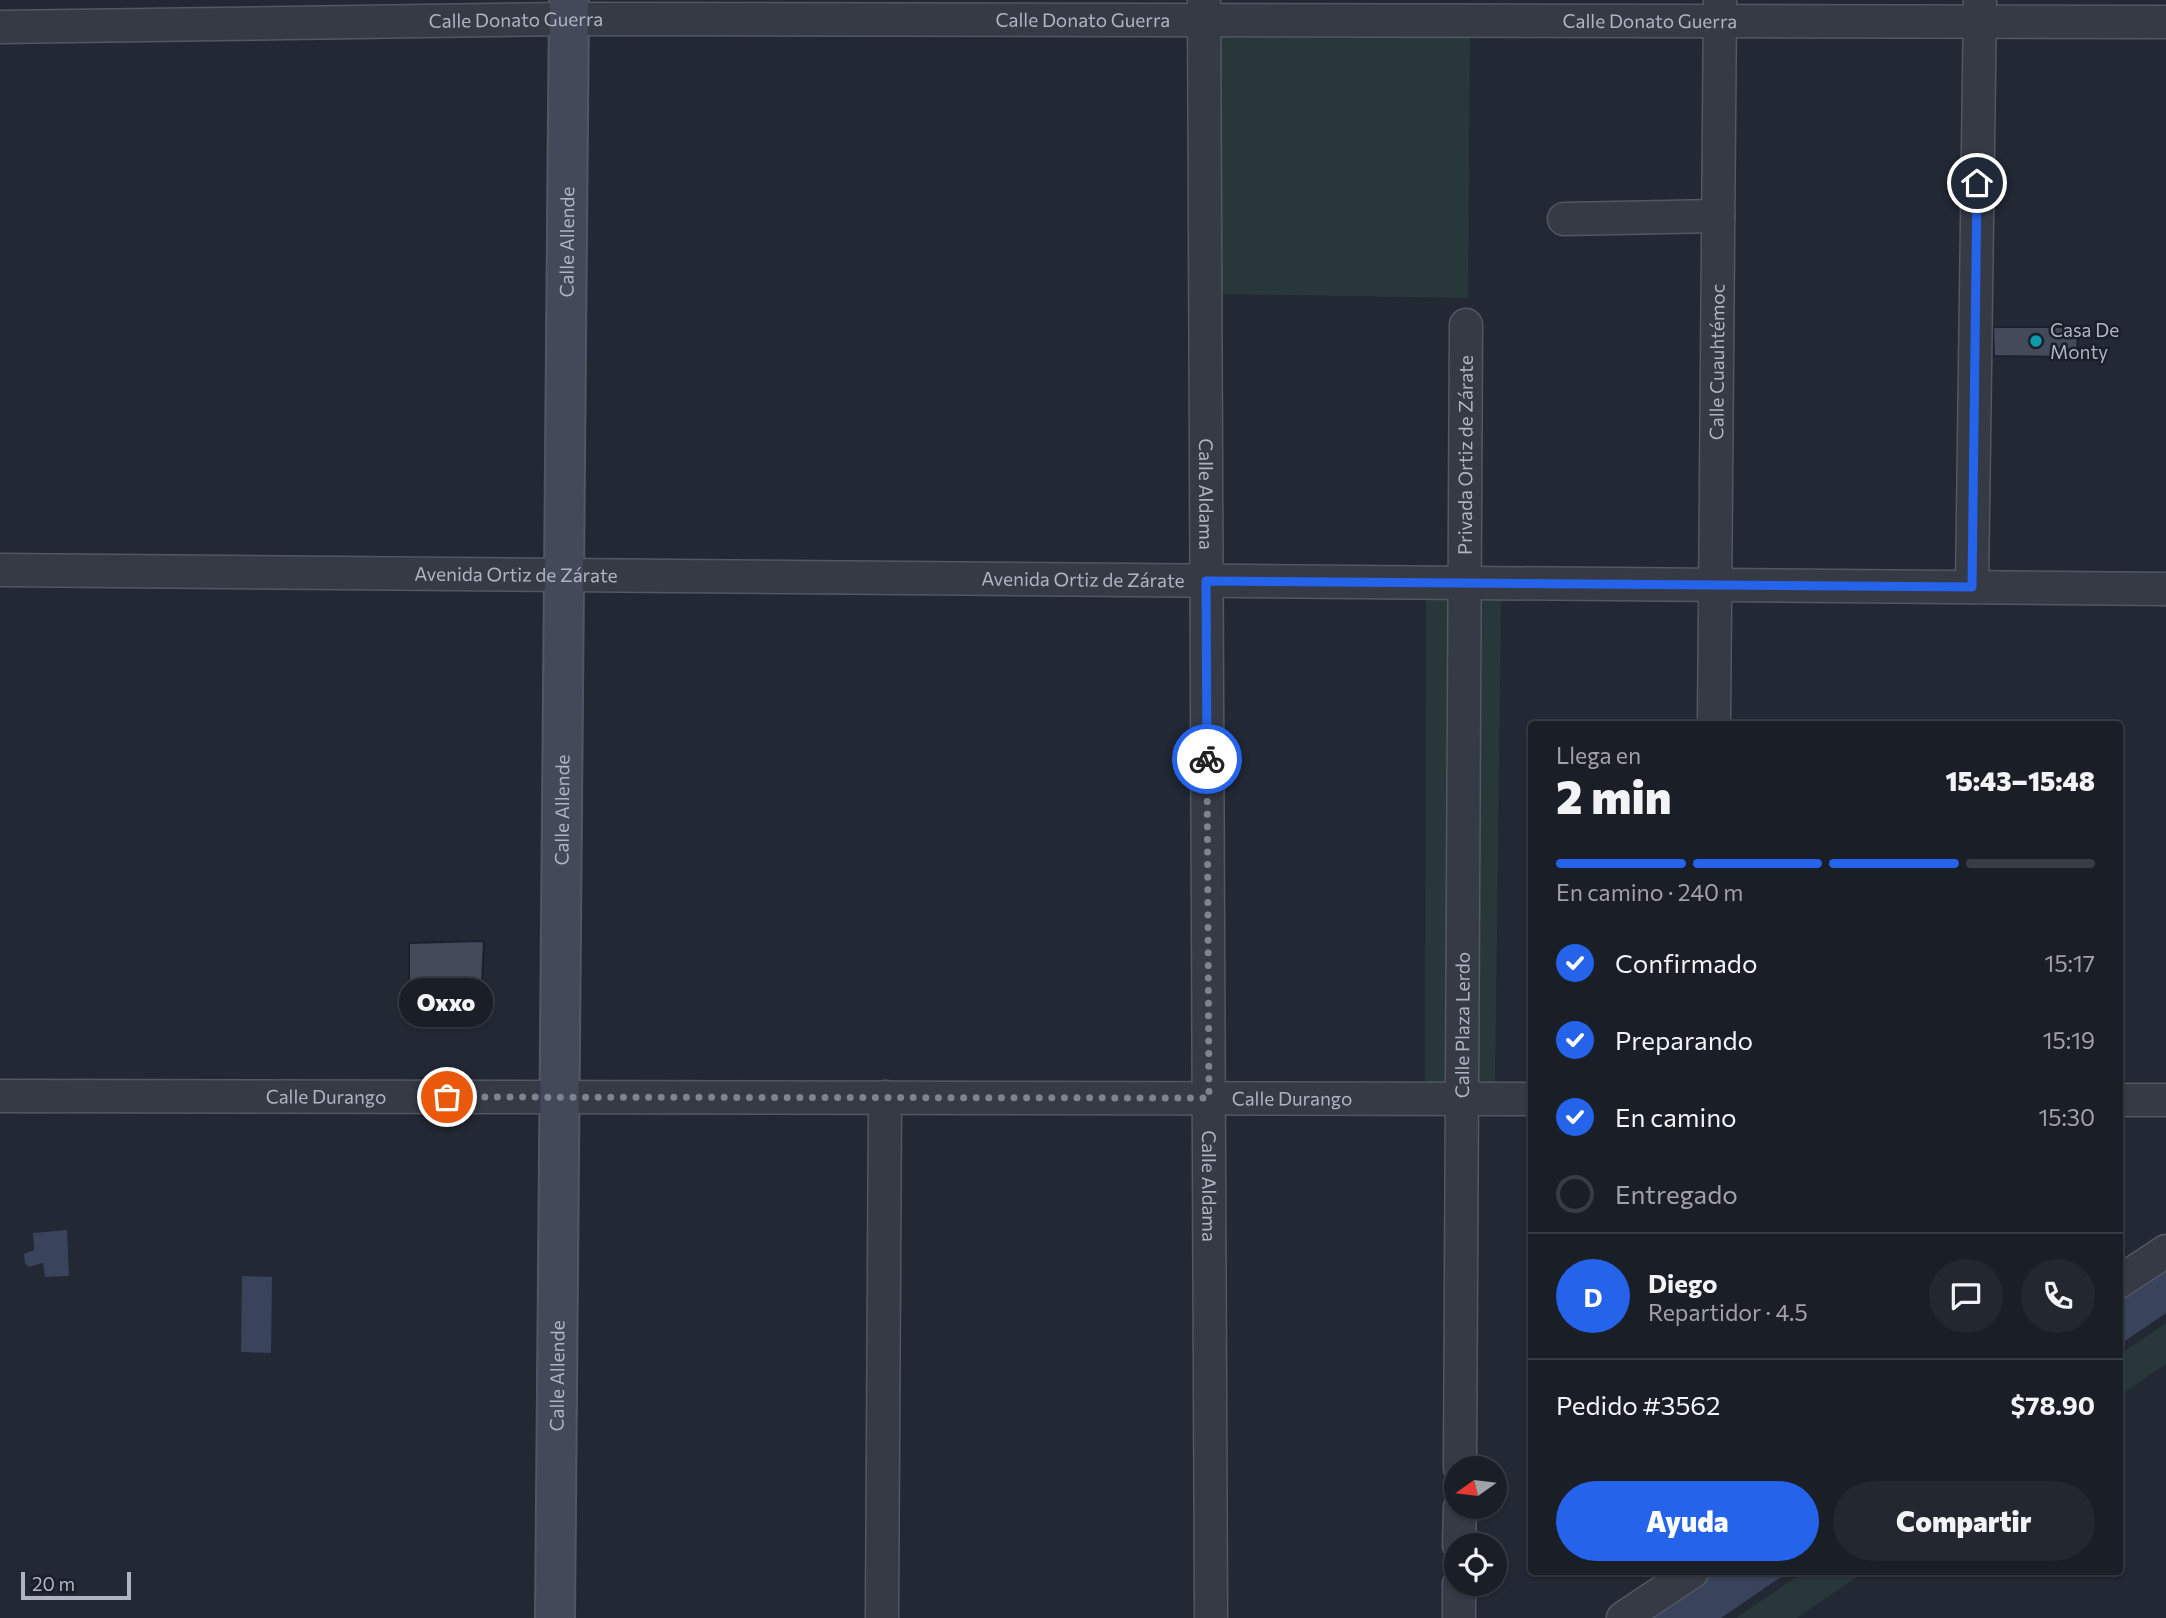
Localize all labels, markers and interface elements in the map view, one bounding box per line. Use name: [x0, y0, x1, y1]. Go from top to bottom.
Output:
street label: Calle Donato Guerra: [428, 7, 603, 32]
street label: Calle Donato Guerra: [996, 8, 1170, 31]
street label: Calle Donato Guerra: [1563, 9, 1737, 32]
pin: [1947, 153, 2007, 213]
icon: home: [1958, 164, 1996, 202]
street label: Calle Allende: [554, 186, 578, 298]
street label: Calle Cuauhtémoc: [1704, 284, 1729, 440]
place label: Casa De Monty: [2050, 318, 2119, 363]
marker: Casa De Monty: [2028, 333, 2044, 349]
street label: Privada Ortiz de Zárate: [1453, 355, 1477, 555]
street label: Calle Aldama: [1195, 438, 1218, 550]
street label: Avenida Ortiz de Zárate: [414, 562, 618, 586]
street label: Avenida Ortiz de Zárate: [981, 567, 1185, 591]
courier: [1172, 724, 1242, 794]
icon: bike: [1188, 740, 1226, 778]
text: Llega en: [1556, 741, 1641, 769]
street label: Calle Allende: [550, 754, 573, 866]
text: 15:43–15:48: [1945, 765, 2095, 796]
text: 2 min: [1556, 767, 1672, 823]
text: En camino · 240 m: [1556, 878, 1743, 906]
icon: check: [1556, 944, 1594, 982]
text: Confirmado: [1615, 947, 1757, 978]
text: 15:17: [2045, 949, 2095, 977]
street label: Calle Plaza Lerdo: [1450, 952, 1474, 1098]
callout: Oxxo: [400, 978, 494, 1027]
text: Oxxo: [417, 988, 475, 1016]
icon: check: [1556, 1021, 1594, 1059]
text: Preparando: [1615, 1024, 1753, 1055]
text: 15:19: [2043, 1026, 2095, 1054]
pin: [417, 1067, 477, 1127]
icon: bag: [428, 1078, 466, 1116]
street label: Calle Durango: [266, 1085, 386, 1108]
street label: Calle Durango: [1232, 1086, 1352, 1110]
icon: check: [1556, 1098, 1594, 1136]
text: En camino: [1615, 1101, 1737, 1132]
text: 15:30: [2038, 1103, 2095, 1131]
street label: Calle Aldama: [1198, 1130, 1221, 1242]
text: Entregado: [1615, 1178, 1738, 1209]
button: chat: [1929, 1259, 2003, 1333]
button: phone: [2021, 1259, 2095, 1333]
text: Diego: [1648, 1267, 1718, 1298]
text: D: [1583, 1281, 1603, 1312]
text: Repartidor · 4.5: [1648, 1298, 1808, 1326]
street label: Calle Allende: [545, 1320, 569, 1432]
text: Pedido #3562: [1556, 1389, 1720, 1420]
text: $78.90: [2010, 1389, 2095, 1420]
north arrow: [1444, 1456, 1507, 1519]
map controls: [1444, 1456, 1507, 1596]
button: Ayuda: [1556, 1481, 1819, 1561]
button: Compartir: [1833, 1481, 2095, 1561]
button: locate: [1444, 1533, 1507, 1596]
scale bar: [21, 1569, 131, 1601]
text: 20 m: [32, 1572, 75, 1595]

